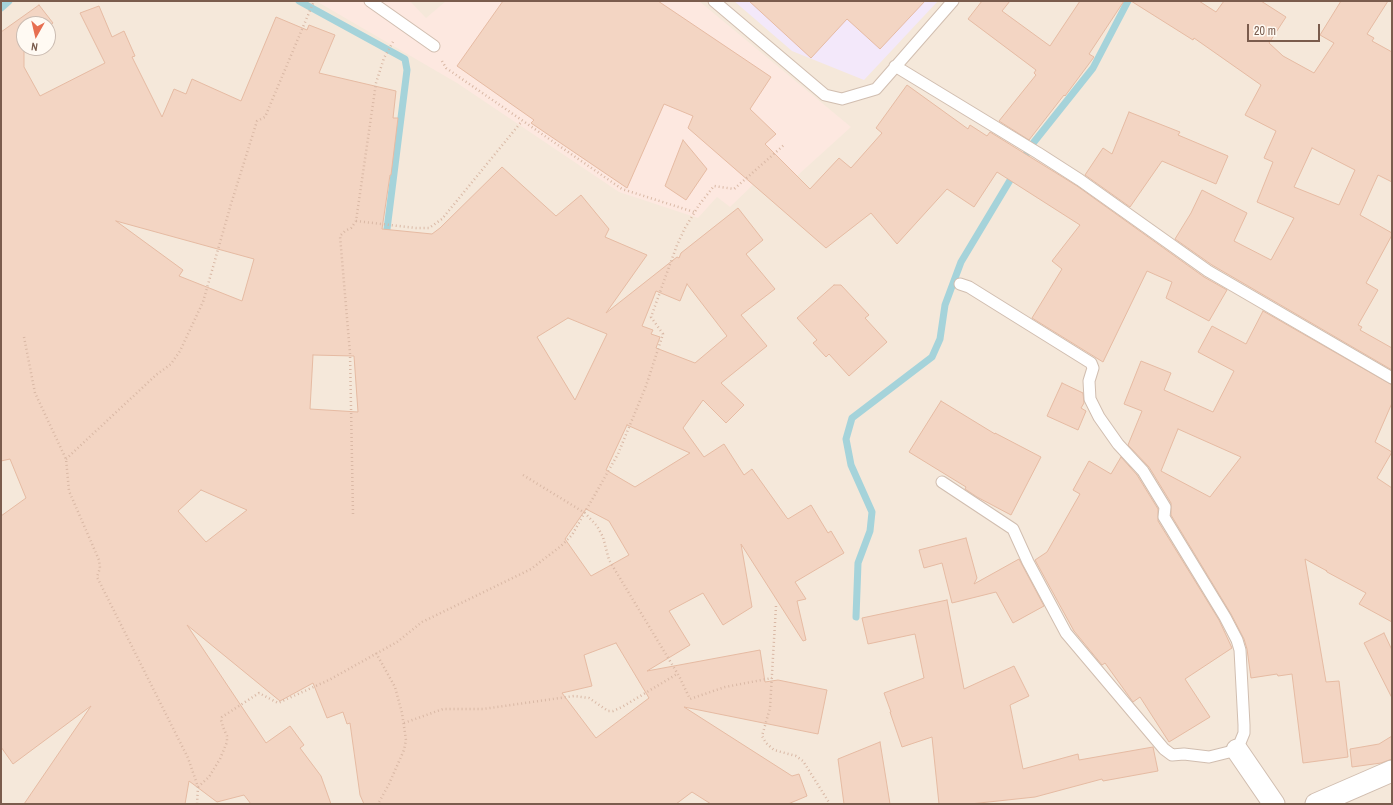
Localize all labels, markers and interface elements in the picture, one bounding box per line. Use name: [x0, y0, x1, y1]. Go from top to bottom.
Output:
north arrow: [16, 16, 56, 56]
scale bar: [1249, 16, 1322, 42]
text: 20 m: [1254, 23, 1276, 39]
text: N: [30, 40, 39, 54]

